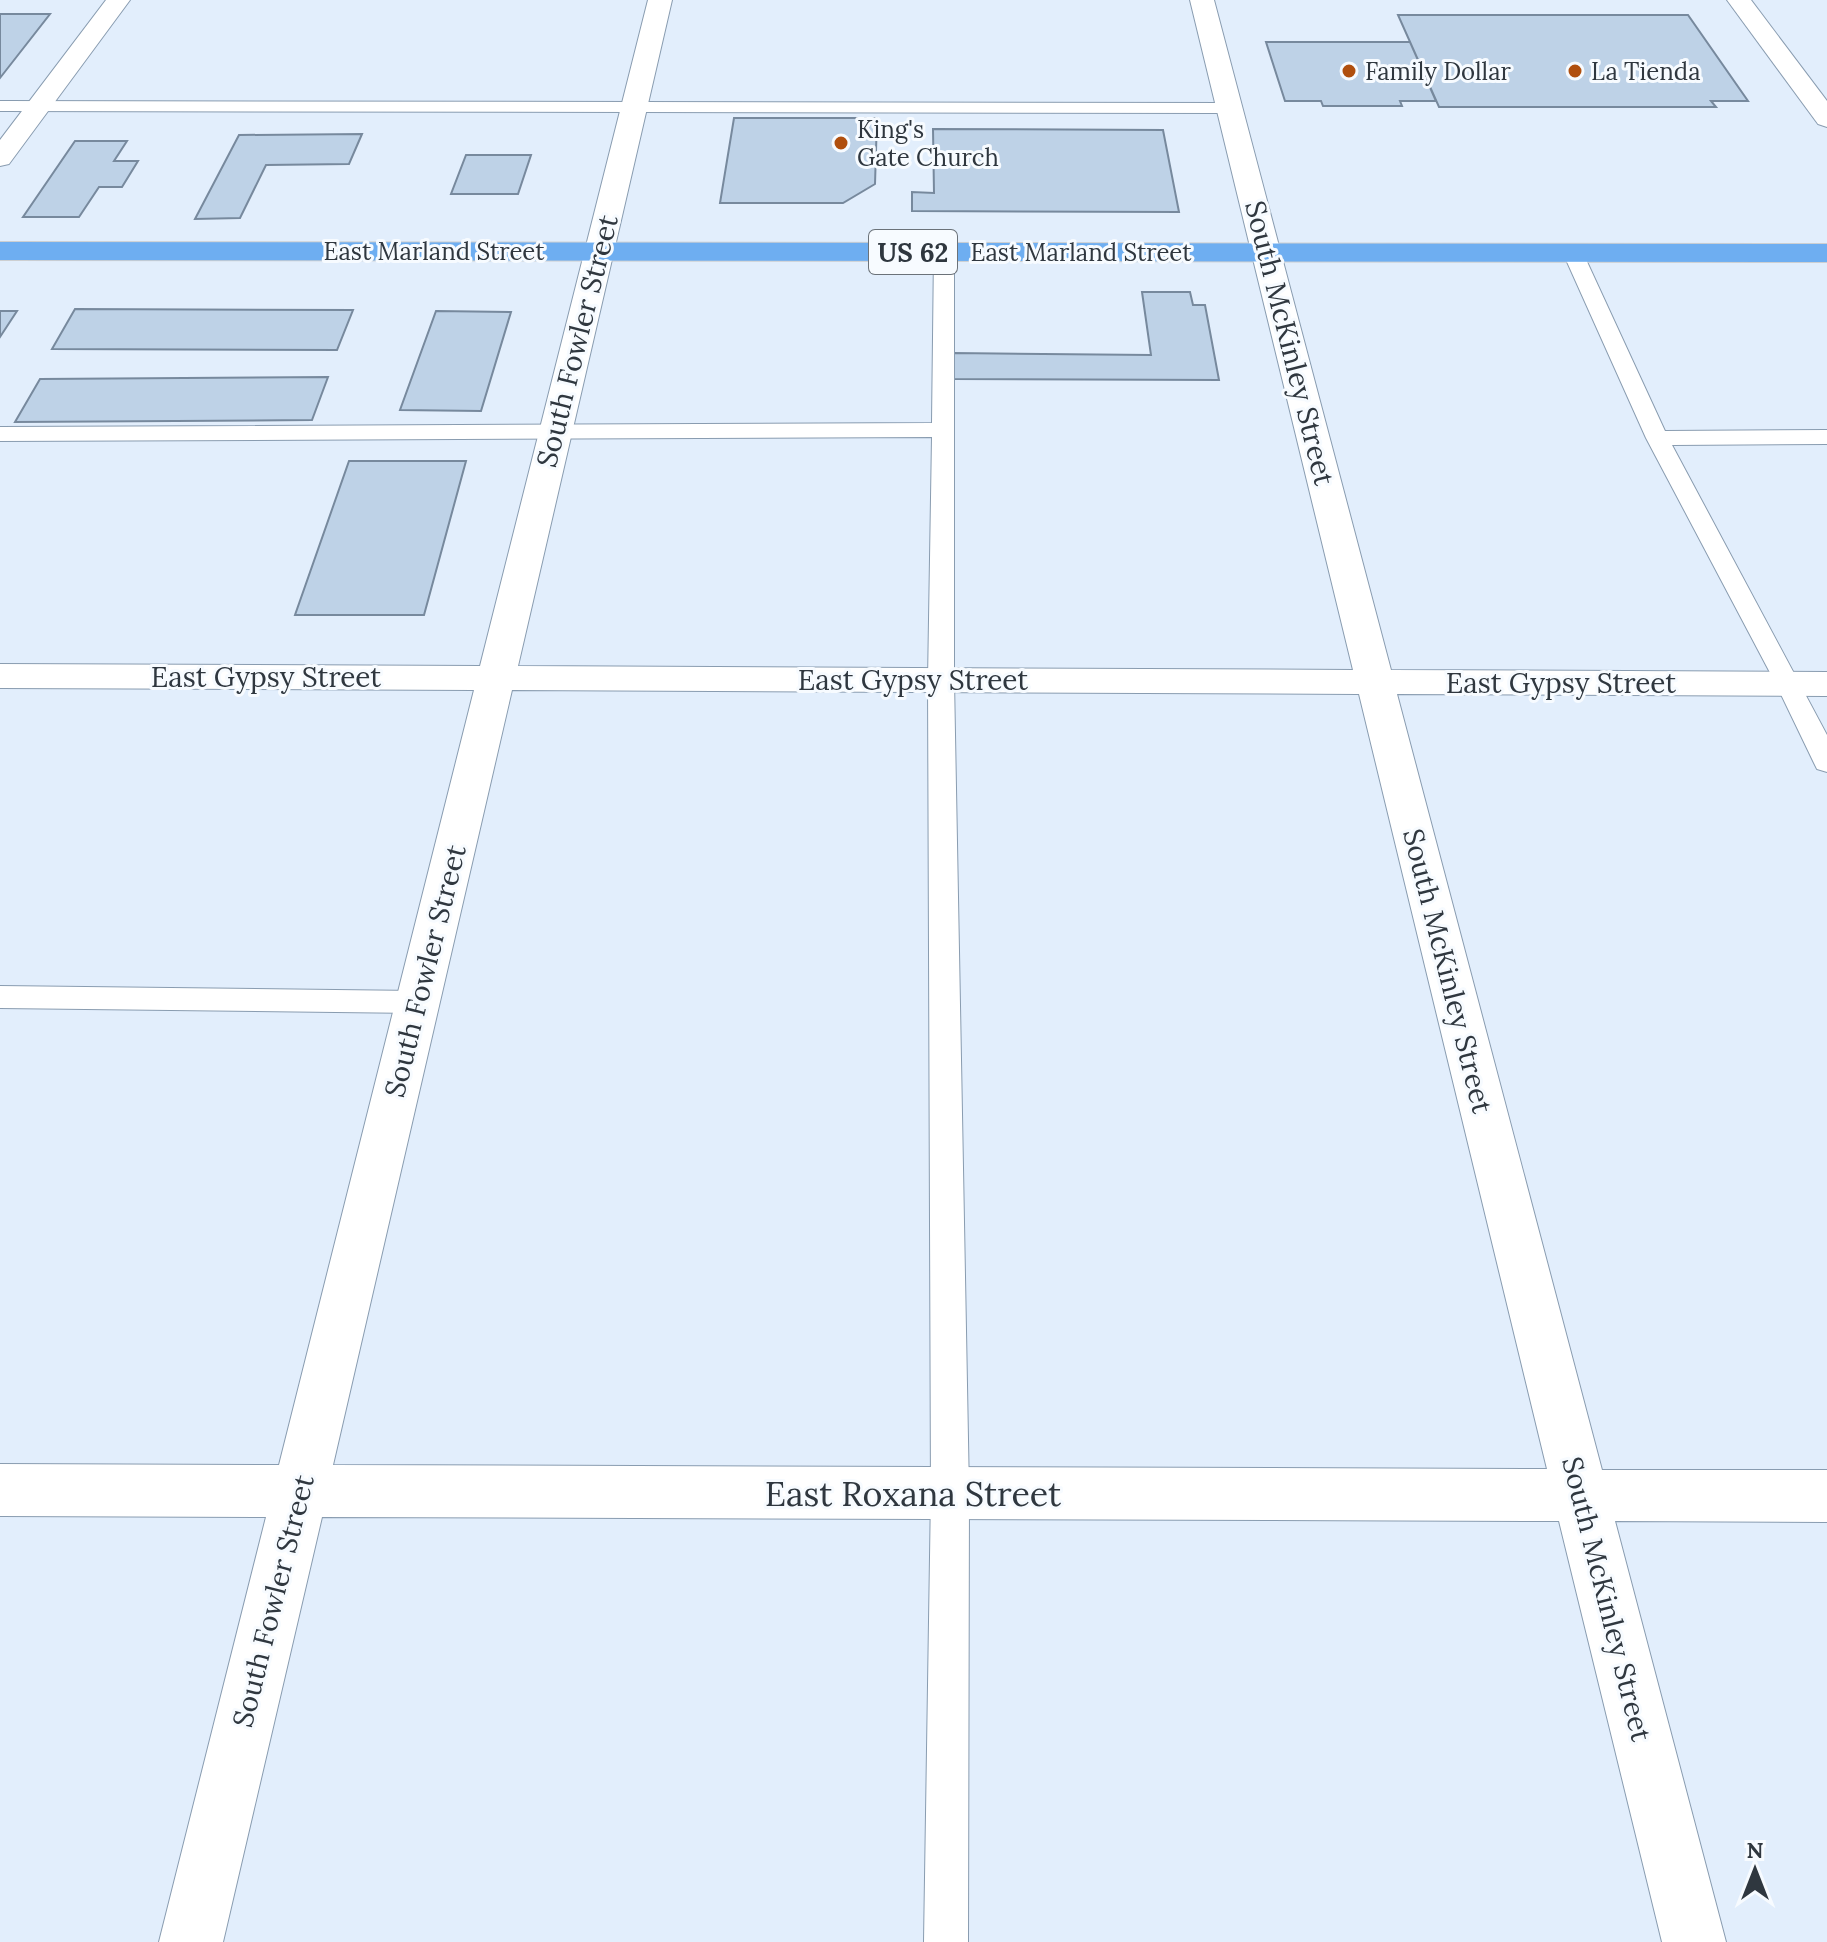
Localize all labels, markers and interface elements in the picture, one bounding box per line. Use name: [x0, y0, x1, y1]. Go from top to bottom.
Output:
place label: Family Dollar: [1365, 56, 1512, 87]
place label: La Tienda: [1591, 56, 1701, 87]
marker: Family Dollar: [1340, 62, 1358, 80]
marker: La Tienda: [1566, 62, 1584, 80]
place label: King's Gate Church: [857, 114, 999, 173]
marker: King's Gate Church: [832, 134, 850, 152]
street label: South McKinley Street: [1237, 197, 1343, 489]
street label: South Fowler Street: [528, 211, 626, 471]
road number: US 62: [869, 230, 957, 274]
street label: East Marland Street: [324, 236, 545, 267]
street label: East Marland Street: [971, 237, 1192, 268]
street label: East Gypsy Street: [151, 659, 381, 695]
street label: East Gypsy Street: [798, 662, 1028, 698]
street label: East Gypsy Street: [1446, 665, 1676, 701]
street label: South McKinley Street: [1395, 825, 1501, 1117]
street label: South Fowler Street: [376, 841, 474, 1101]
street label: South McKinley Street: [1554, 1453, 1660, 1745]
street label: South Fowler Street: [224, 1471, 322, 1731]
street label: East Roxana Street: [765, 1472, 1062, 1515]
north arrow: [1715, 1830, 1795, 1910]
text: N: [1746, 1836, 1764, 1864]

